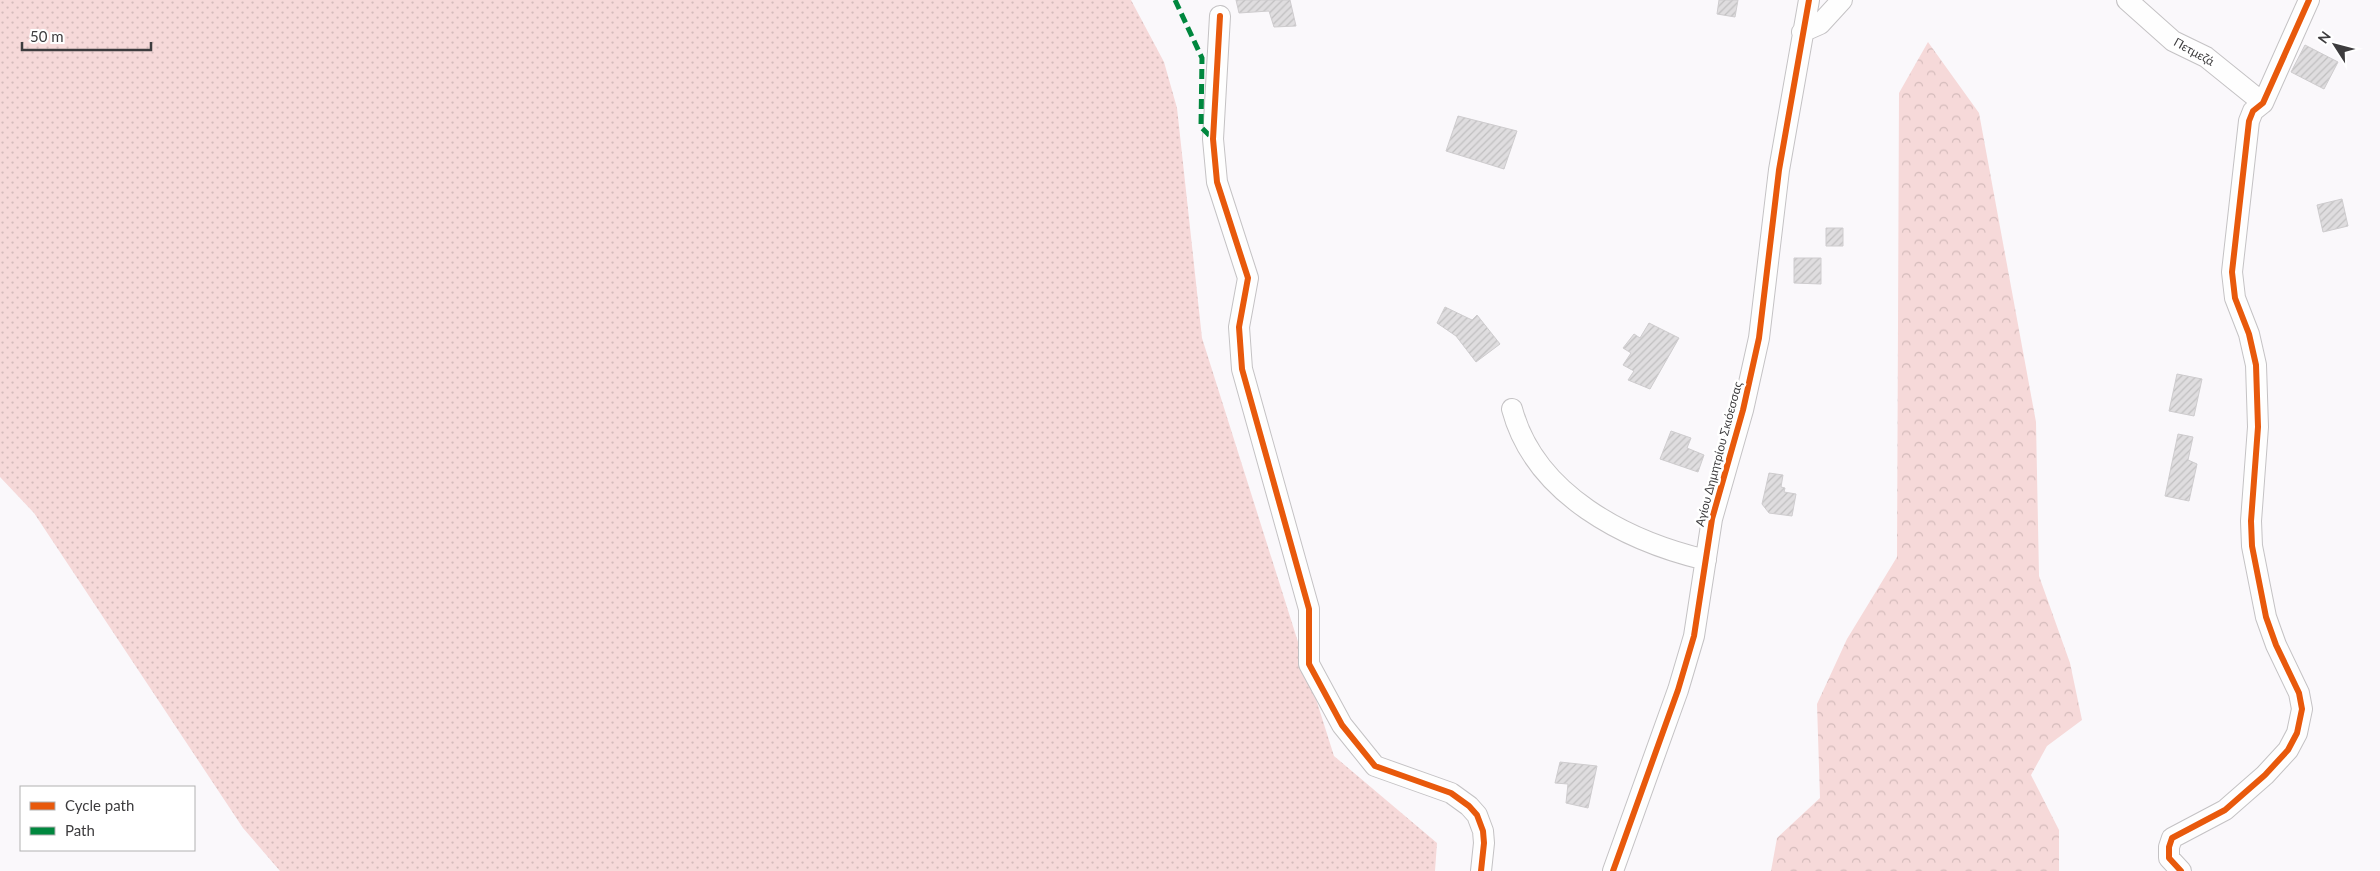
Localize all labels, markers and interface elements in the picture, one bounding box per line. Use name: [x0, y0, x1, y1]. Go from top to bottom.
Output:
scale bar: [22, 20, 151, 52]
north arrow: [2310, 20, 2360, 70]
text: 50 m: [30, 27, 64, 45]
text: N: [2314, 28, 2334, 46]
street label: Πετμεζά: [2171, 34, 2218, 69]
street label: Αγίου Δημητρίου Σκιόεσσας: [1692, 379, 1745, 528]
legend: [20, 786, 195, 851]
text: Cycle path: [65, 796, 134, 814]
text: Path: [65, 821, 95, 839]

